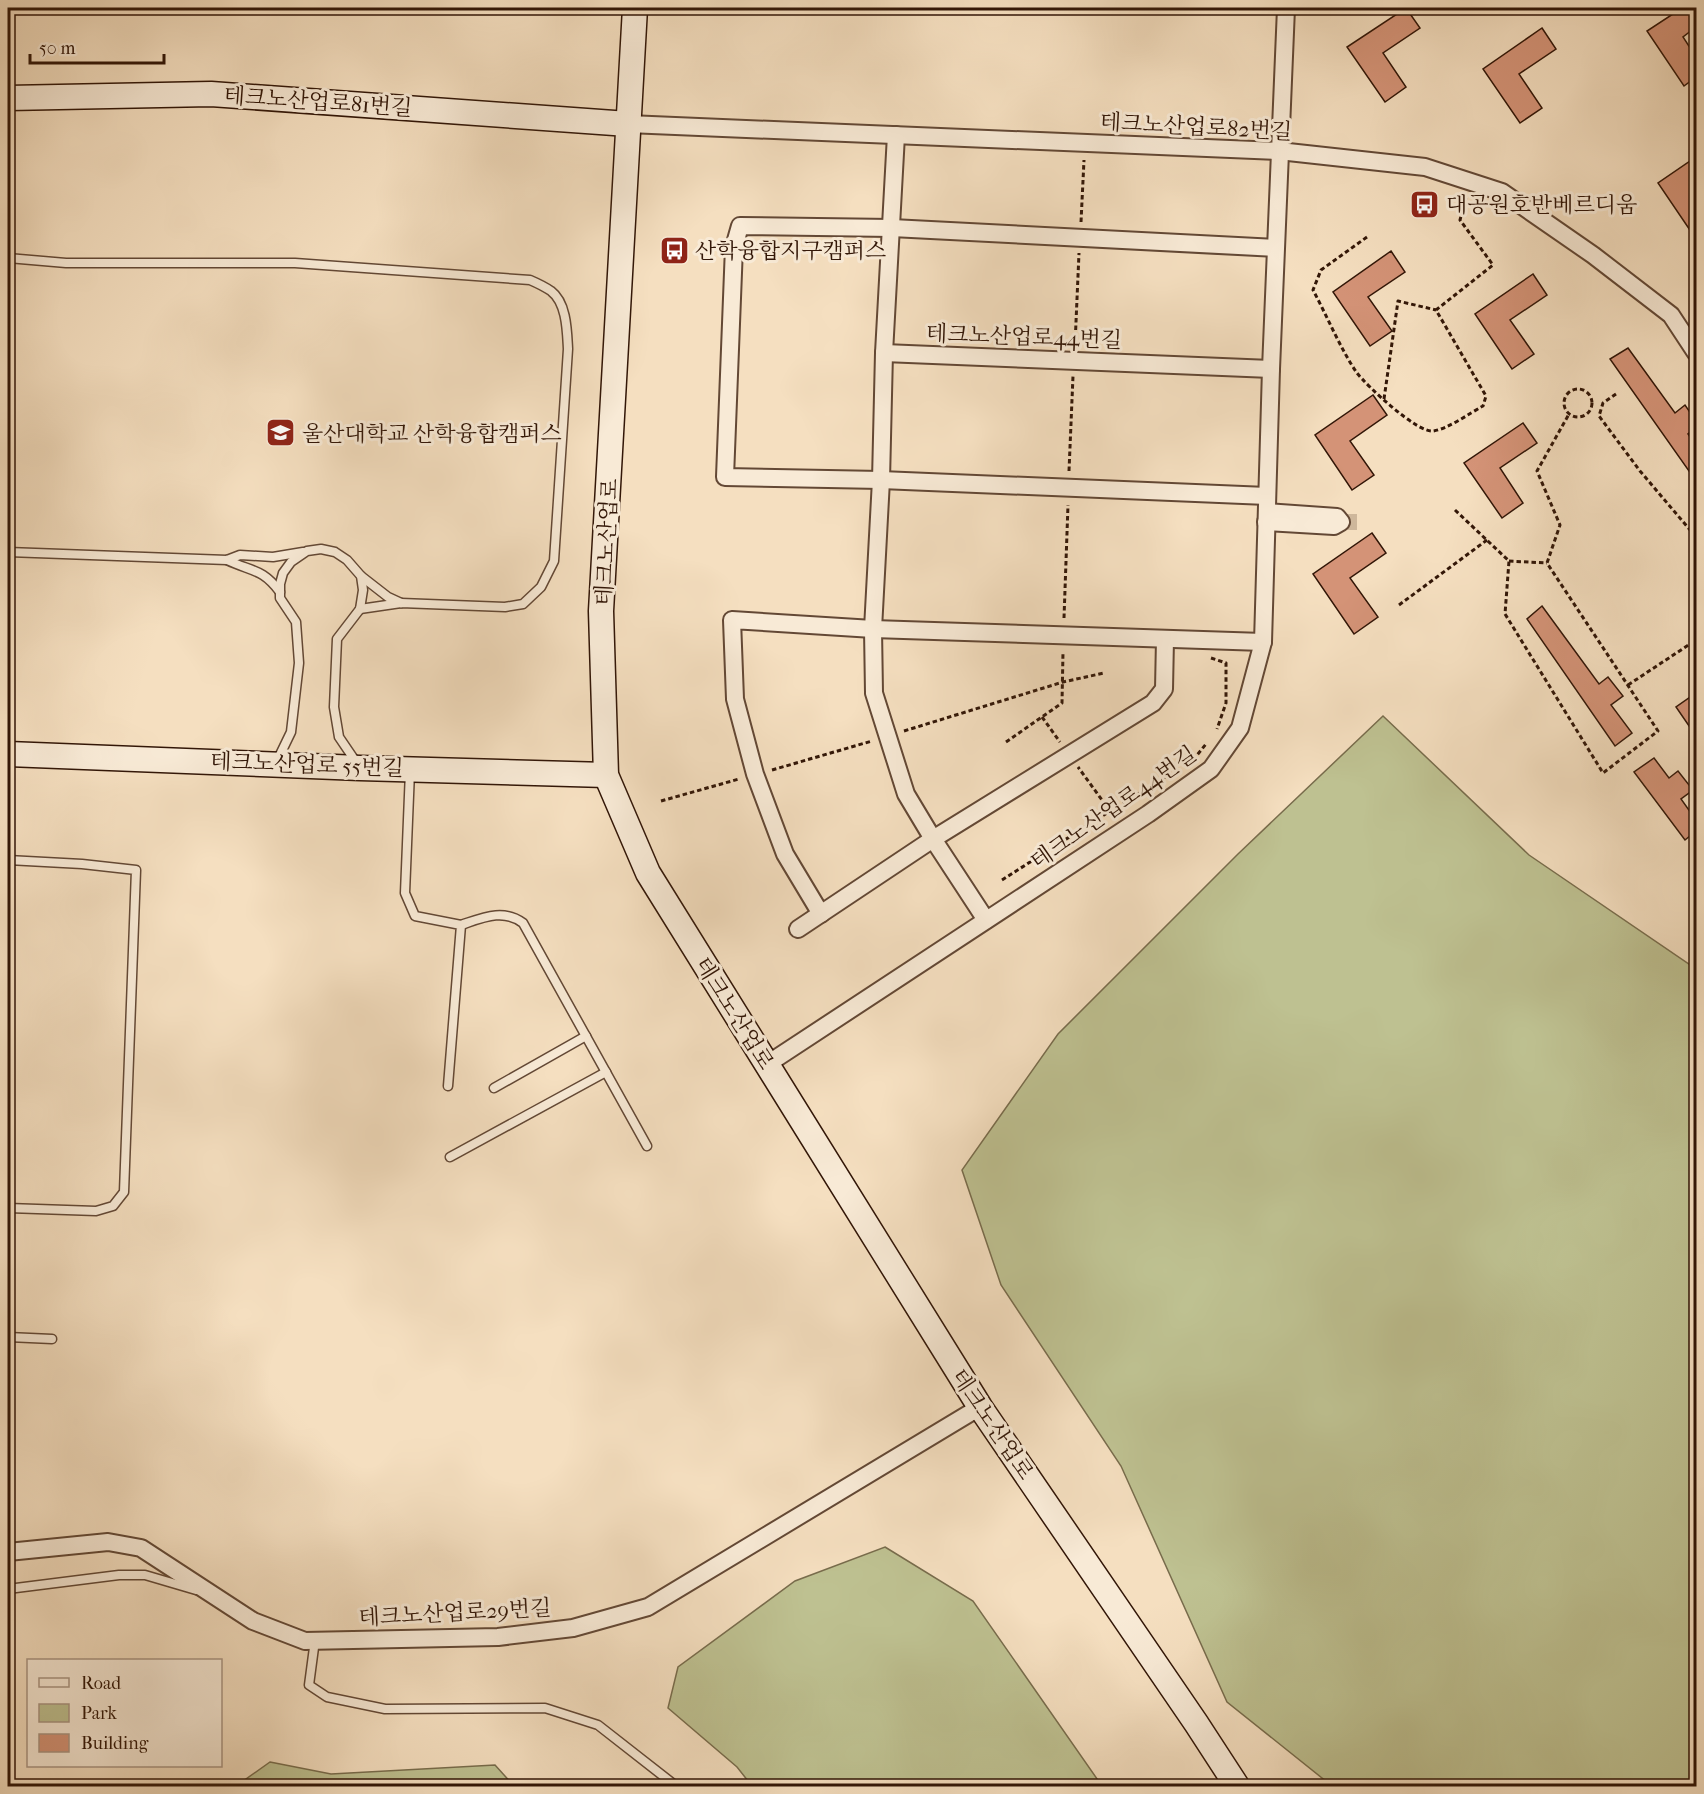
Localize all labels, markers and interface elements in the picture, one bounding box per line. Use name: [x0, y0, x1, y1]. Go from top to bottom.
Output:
scale bar: [30, 27, 164, 65]
text: 50 m: [39, 38, 76, 59]
street label: 테크노산업로81번길: [223, 82, 413, 122]
street label: 테크노산업로82번길: [1099, 109, 1293, 145]
bus stop icon: 대공원호반베르디움: [1409, 188, 1441, 220]
place label: 대공원호반베르디움: [1446, 192, 1637, 218]
bus stop icon: 산학융합지구캠퍼스: [658, 234, 690, 266]
place label: 산학융합지구캠퍼스: [695, 238, 886, 264]
street label: 테크노산업로44번길: [926, 321, 1122, 353]
school or university icon: 울산대학교 산학융합캠퍼스: [265, 417, 297, 449]
place label: 울산대학교 산학융합캠퍼스: [302, 421, 562, 447]
street label: 테크노산업로: [591, 478, 623, 606]
street label: 테크노산업로44번길: [1026, 741, 1201, 875]
street label: 테크노산업로 55번길: [210, 749, 404, 781]
street label: 테크노산업로: [689, 953, 779, 1074]
street label: 테크노산업로: [946, 1364, 1039, 1485]
street label: 테크노산업로29번길: [358, 1595, 552, 1631]
legend: [27, 1659, 222, 1767]
text: Road: [81, 1673, 121, 1694]
text: Park: [81, 1703, 118, 1724]
text: Building: [81, 1733, 149, 1754]

